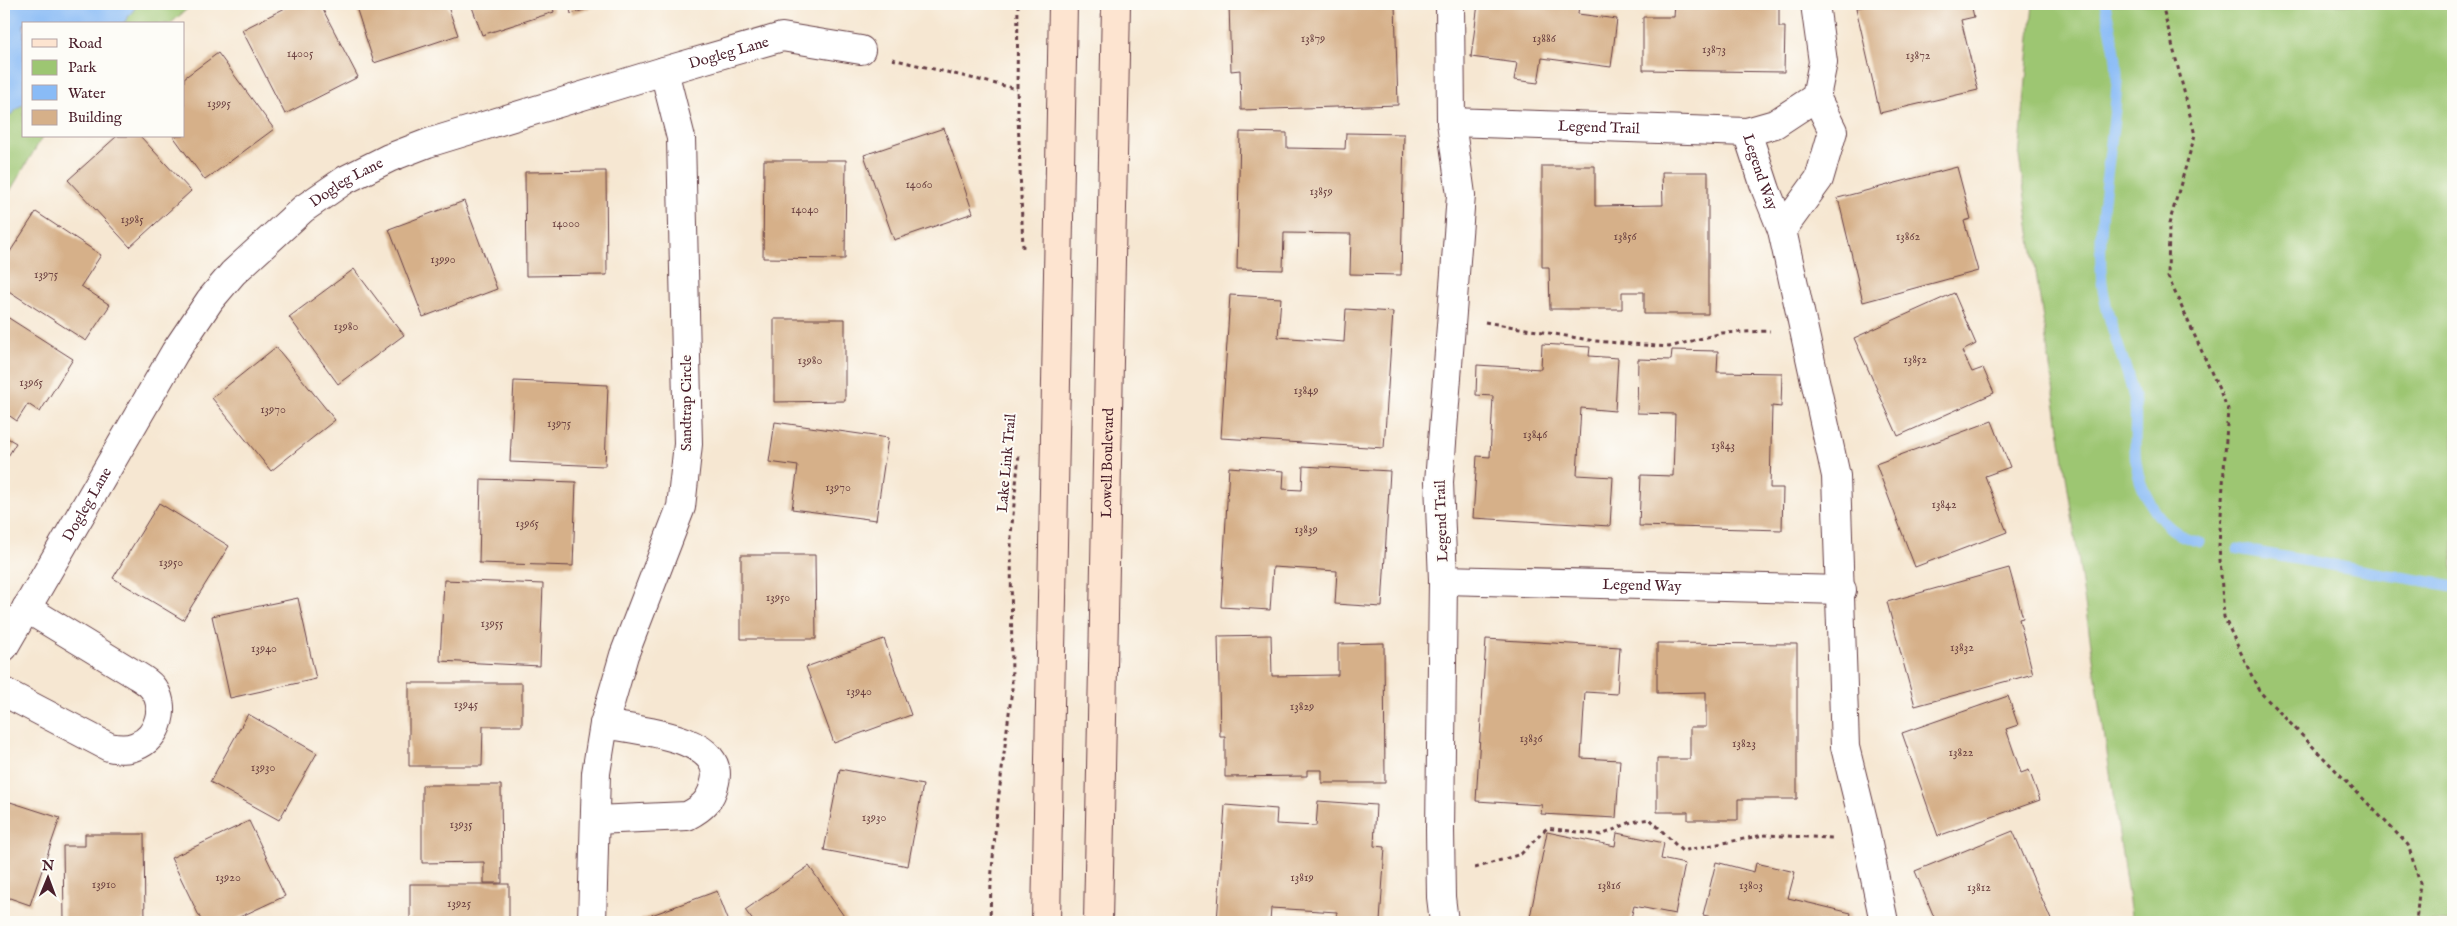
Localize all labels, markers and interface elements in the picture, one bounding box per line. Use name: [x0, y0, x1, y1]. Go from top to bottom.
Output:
legend: [22, 22, 185, 138]
house number: 13879: [1301, 31, 1325, 46]
house number: 13886: [1532, 31, 1557, 46]
street label: Dogleg Lane: [686, 32, 771, 73]
text: Road: [68, 34, 103, 53]
house number: 13873: [1702, 42, 1726, 57]
house number: 14005: [287, 46, 314, 61]
house number: 13872: [1906, 48, 1931, 63]
text: Park: [68, 58, 98, 77]
text: Water: [68, 84, 106, 103]
house number: 13995: [207, 96, 232, 111]
text: Building: [68, 108, 123, 127]
street label: Legend Trail: [1558, 117, 1641, 138]
street label: Legend Way: [1738, 132, 1782, 213]
street label: Dogleg Lane: [306, 153, 387, 212]
house number: 14060: [905, 177, 933, 192]
house number: 13859: [1309, 184, 1333, 199]
house number: 14040: [791, 202, 819, 217]
house number: 13985: [120, 212, 144, 227]
house number: 14000: [552, 216, 580, 231]
house number: 13856: [1613, 229, 1637, 244]
house number: 13862: [1896, 229, 1921, 244]
house number: 13990: [430, 252, 456, 267]
house number: 13975: [34, 267, 59, 282]
house number: 13980: [334, 319, 358, 334]
house number: 13852: [1903, 352, 1927, 367]
house number: 13980: [798, 353, 822, 368]
street label: Sandtrap Circle: [677, 355, 696, 451]
house number: 13965: [19, 375, 43, 390]
house number: 13849: [1294, 383, 1318, 398]
house number: 13970: [260, 402, 286, 417]
street label: Lowell Boulevard: [1097, 407, 1118, 518]
street label: Lake Link Trail: [993, 412, 1020, 513]
house number: 13975: [547, 416, 572, 431]
house number: 13846: [1523, 427, 1548, 442]
house number: 13843: [1711, 438, 1735, 453]
street label: Dogleg Lane: [58, 464, 116, 545]
street label: Legend Trail: [1431, 479, 1452, 562]
house number: 13970: [825, 480, 851, 495]
house number: 13842: [1931, 497, 1957, 512]
house number: 13965: [515, 516, 539, 531]
house number: 13839: [1294, 522, 1318, 537]
house number: 13950: [159, 555, 183, 570]
street label: Legend Way: [1602, 575, 1682, 596]
house number: 13950: [766, 590, 790, 605]
house number: 13955: [481, 616, 504, 631]
house number: 13832: [1950, 640, 1974, 655]
house number: 13940: [251, 641, 277, 656]
house number: 13940: [846, 684, 872, 699]
house number: 13945: [454, 697, 479, 712]
house number: 13829: [1290, 699, 1314, 714]
house number: 13836: [1519, 731, 1544, 746]
house number: 13823: [1732, 736, 1756, 751]
house number: 13822: [1949, 745, 1974, 760]
house number: 13930: [251, 760, 275, 775]
house number: 13930: [862, 810, 886, 825]
house number: 13935: [449, 817, 473, 832]
north arrow: [22, 854, 72, 904]
text: N: [41, 857, 54, 875]
house number: 13920: [215, 870, 241, 885]
house number: 13819: [1290, 870, 1314, 885]
house number: 13910: [92, 877, 116, 892]
house number: 13816: [1597, 878, 1622, 893]
house number: 13803: [1739, 878, 1763, 893]
house number: 13812: [1967, 880, 1991, 895]
house number: 13925: [447, 896, 472, 911]

